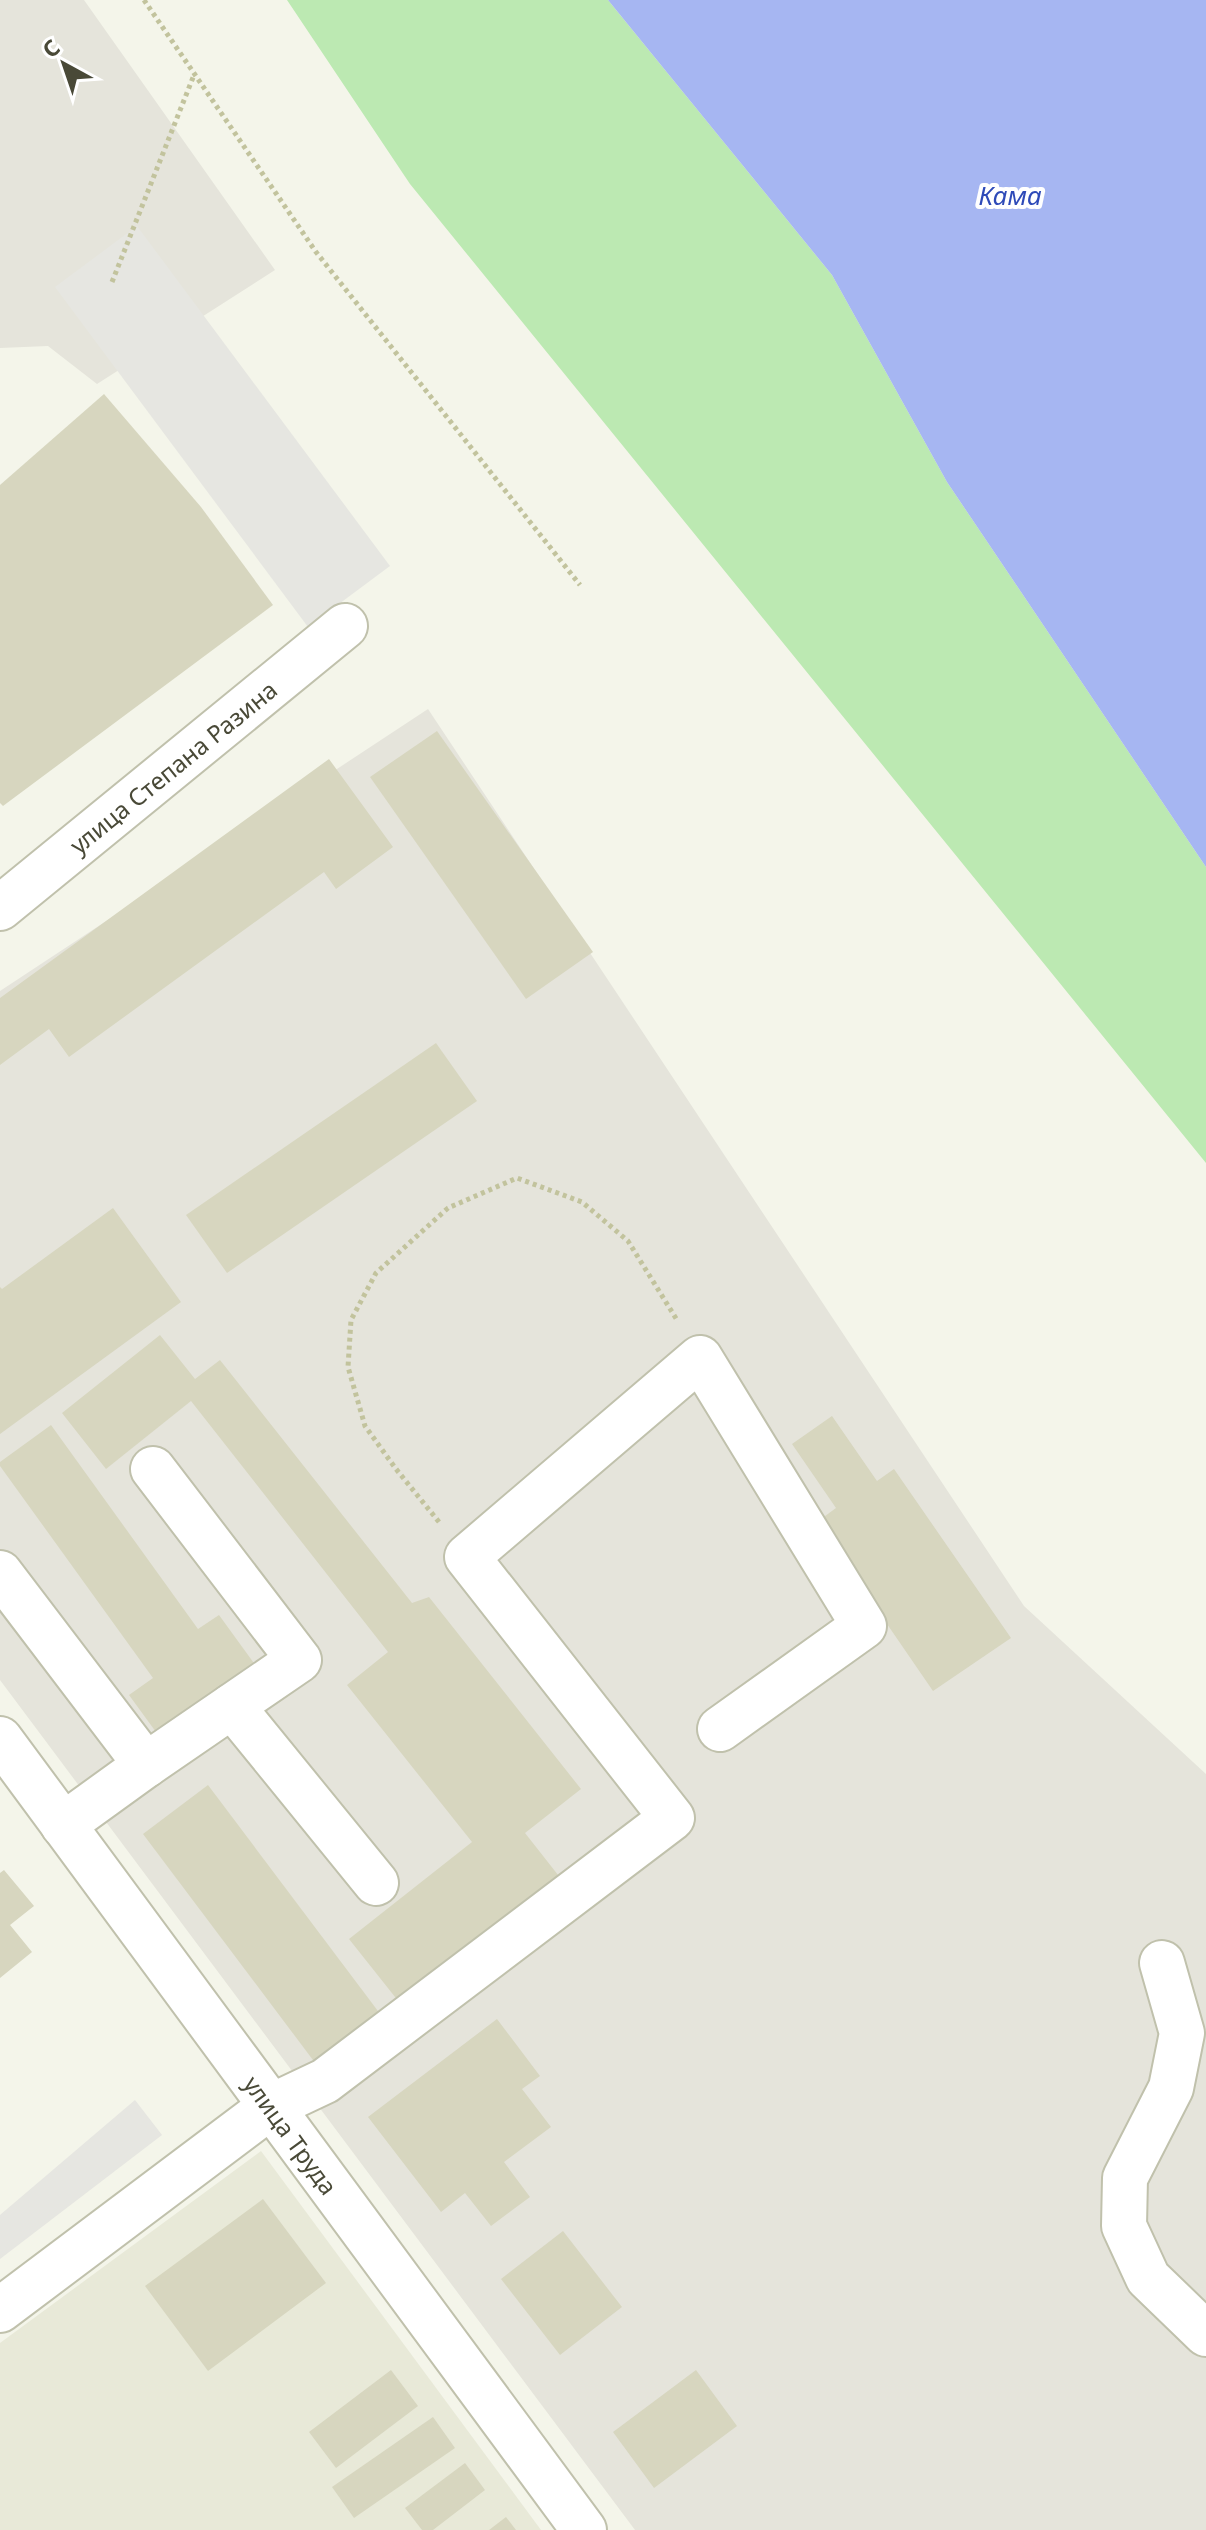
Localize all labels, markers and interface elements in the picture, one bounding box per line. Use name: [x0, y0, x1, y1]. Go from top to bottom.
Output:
north arrow: [24, 24, 104, 104]
text: С: [35, 32, 66, 64]
water label: Кама: [978, 177, 1042, 213]
street label: улица Степана Разина: [62, 673, 284, 861]
street label: улица Труда: [237, 2069, 345, 2201]

